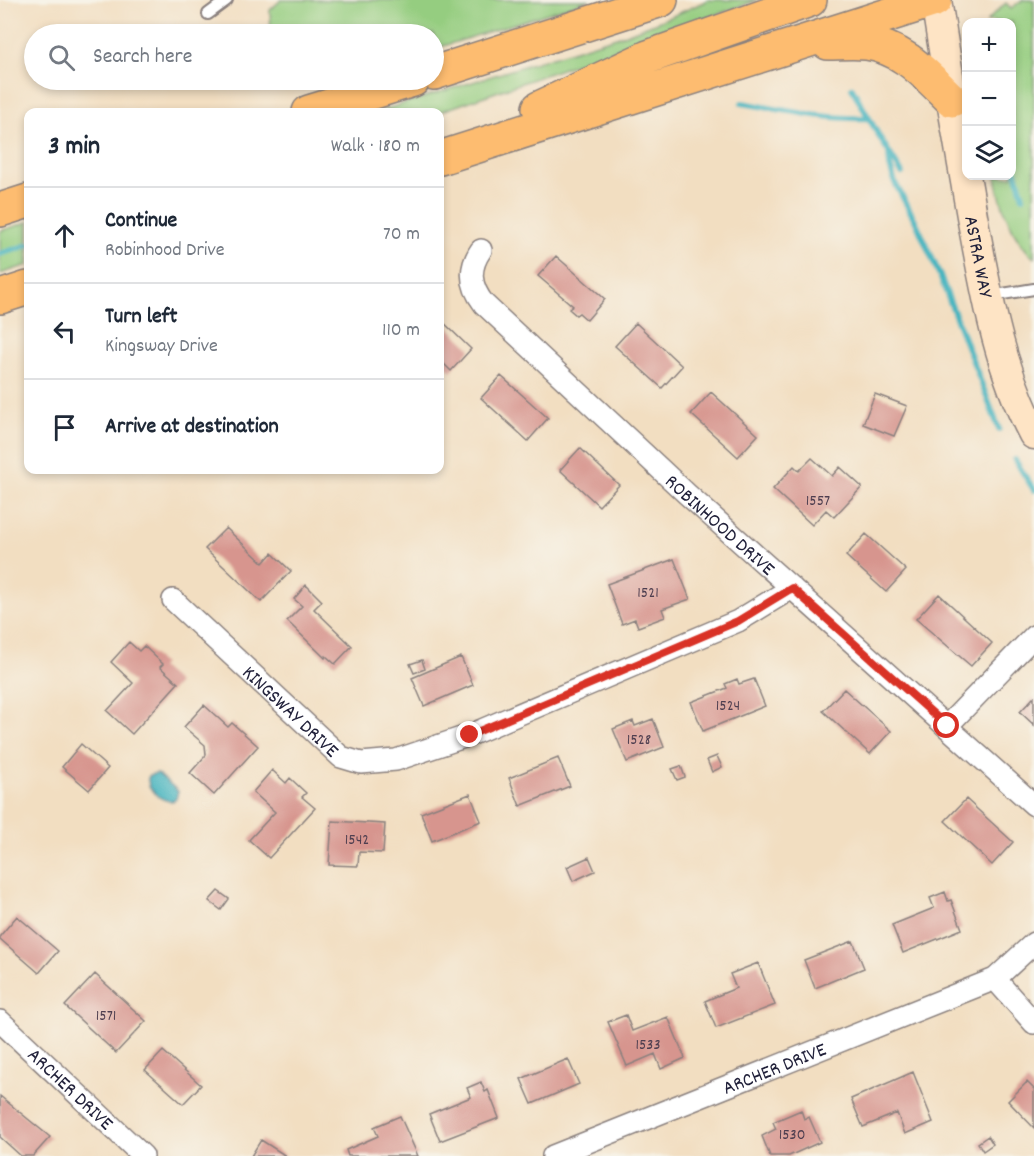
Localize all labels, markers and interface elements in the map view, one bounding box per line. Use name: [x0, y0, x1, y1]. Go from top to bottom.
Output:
map controls: [962, 18, 1016, 180]
button: +: [962, 18, 1016, 72]
search box: [24, 24, 444, 90]
icon: search: [45, 41, 78, 74]
text: Search here: [93, 42, 192, 73]
button: −: [962, 72, 1016, 126]
button: layers: [962, 126, 1016, 180]
text: 3 min: [48, 129, 100, 166]
text: Walk · 180 m: [331, 133, 420, 161]
text: Continue: [105, 206, 177, 237]
street label: ASTRA WAY: [955, 214, 998, 301]
icon: ahead: [48, 219, 81, 252]
text: 70 m: [383, 221, 420, 249]
text: Robinhood Drive: [105, 237, 225, 265]
text: Turn left: [105, 302, 177, 333]
icon: left: [48, 315, 81, 348]
text: 110 m: [382, 317, 420, 345]
text: Kingsway Drive: [105, 333, 218, 361]
icon: arrive: [48, 411, 81, 444]
text: Arrive at destination: [105, 412, 279, 443]
street label: ROBINHOOD DRIVE: [657, 469, 780, 584]
house number: 1557: [806, 490, 830, 513]
house number: 1521: [637, 582, 659, 605]
street label: KINGSWAY DRIVE: [235, 660, 344, 765]
house number: 1524: [716, 695, 740, 718]
route start: [933, 712, 959, 738]
route end: [456, 721, 482, 747]
house number: 1528: [627, 729, 651, 752]
house number: 1542: [345, 829, 369, 852]
house number: 1571: [96, 1005, 116, 1028]
house number: 1533: [635, 1034, 661, 1057]
street label: ARCHER DRIVE: [719, 1037, 831, 1104]
street label: ARCHER DRIVE: [20, 1043, 119, 1138]
house number: 1530: [779, 1124, 805, 1147]

